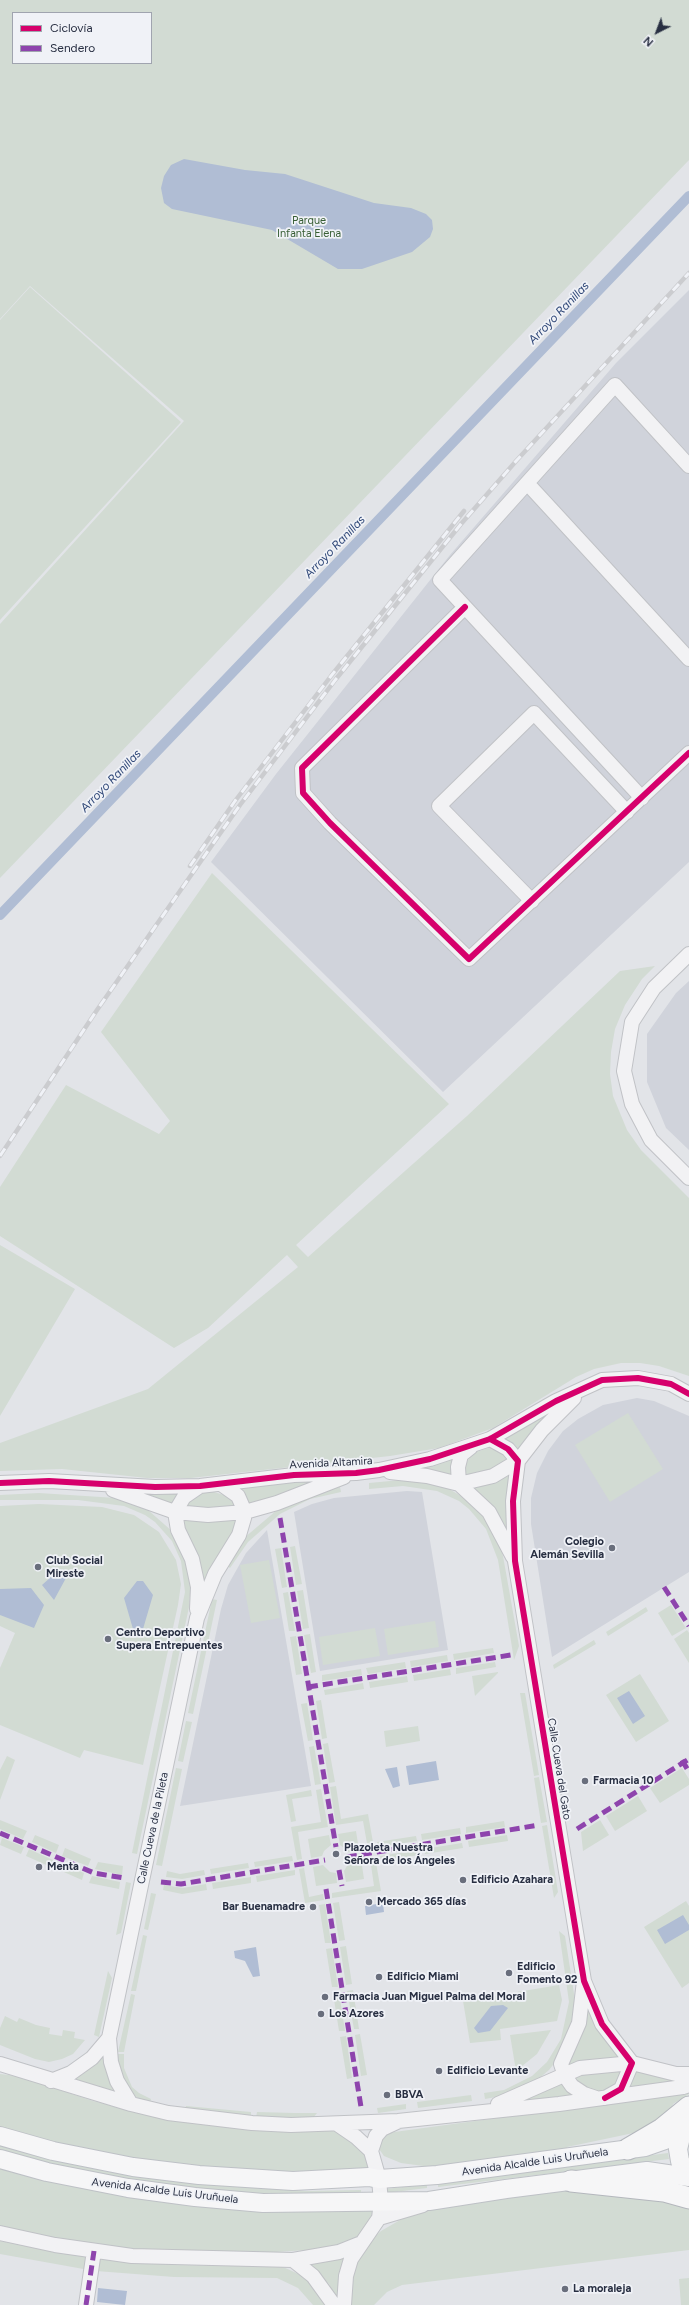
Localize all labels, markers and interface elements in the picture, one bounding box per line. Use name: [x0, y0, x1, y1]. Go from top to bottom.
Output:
legend: [12, 12, 152, 64]
north arrow: [637, 12, 677, 52]
text: Ciclovía: [50, 21, 93, 35]
text: N: [641, 34, 656, 49]
text: Sendero: [50, 41, 95, 55]
park label: Parque Infanta Elena: [277, 214, 341, 240]
water label: Arroyo Ranillas: [526, 279, 592, 347]
water label: Arroyo Ranillas: [302, 513, 368, 581]
water label: Arroyo Ranillas: [78, 747, 144, 815]
street label: Avenida Altamira: [289, 1454, 373, 1472]
place label: Colegio Alemán Sevilla: [530, 1535, 604, 1561]
marker: Colegio Alemán Sevilla: [607, 1543, 617, 1553]
place label: Club Social Mireste: [46, 1554, 103, 1580]
marker: Club Social Mireste: [33, 1562, 43, 1572]
place label: Centro Deportivo Supera Entrepuentes: [116, 1626, 222, 1652]
marker: Centro Deportivo Supera Entrepuentes: [103, 1634, 113, 1644]
street label: Calle Cueva del Gato: [544, 1717, 574, 1821]
street label: Calle Cueva de la Pileta: [135, 1771, 171, 1885]
place label: Farmacia 10: [593, 1774, 654, 1788]
marker: Farmacia 10: [580, 1776, 590, 1786]
place label: Plazoleta Nuestra Señora de los Ángeles: [344, 1841, 455, 1867]
marker: Plazoleta Nuestra Señora de los Ángeles: [331, 1849, 341, 1859]
place label: Menta: [47, 1860, 79, 1874]
marker: Menta: [34, 1862, 44, 1872]
place label: Edificio Azahara: [471, 1873, 553, 1887]
marker: Edificio Azahara: [458, 1875, 468, 1885]
place label: Mercado 365 días: [377, 1895, 466, 1909]
marker: Mercado 365 días: [364, 1897, 374, 1907]
place label: Bar Buenamadre: [222, 1900, 305, 1914]
marker: Bar Buenamadre: [308, 1902, 318, 1912]
place label: Edificio Fomento 92: [517, 1960, 577, 1986]
marker: Edificio Fomento 92: [504, 1968, 514, 1978]
place label: Edificio Miami: [387, 1970, 459, 1984]
marker: Edificio Miami: [374, 1972, 384, 1982]
place label: Farmacia Juan Miguel Palma del Moral: [333, 1990, 525, 2004]
marker: Farmacia Juan Miguel Palma del Moral: [320, 1992, 330, 2002]
place label: Los Azores: [329, 2007, 384, 2021]
marker: Los Azores: [316, 2009, 326, 2019]
place label: Edificio Levante: [447, 2064, 528, 2078]
marker: Edificio Levante: [434, 2066, 444, 2076]
place label: BBVA: [395, 2088, 423, 2102]
marker: BBVA: [382, 2090, 392, 2100]
street label: Avenida Alcalde Luis Uruñuela: [461, 2145, 609, 2179]
street label: Avenida Alcalde Luis Uruñuela: [91, 2175, 239, 2207]
place label: La moraleja: [573, 2282, 631, 2296]
marker: La moraleja: [560, 2284, 570, 2294]

